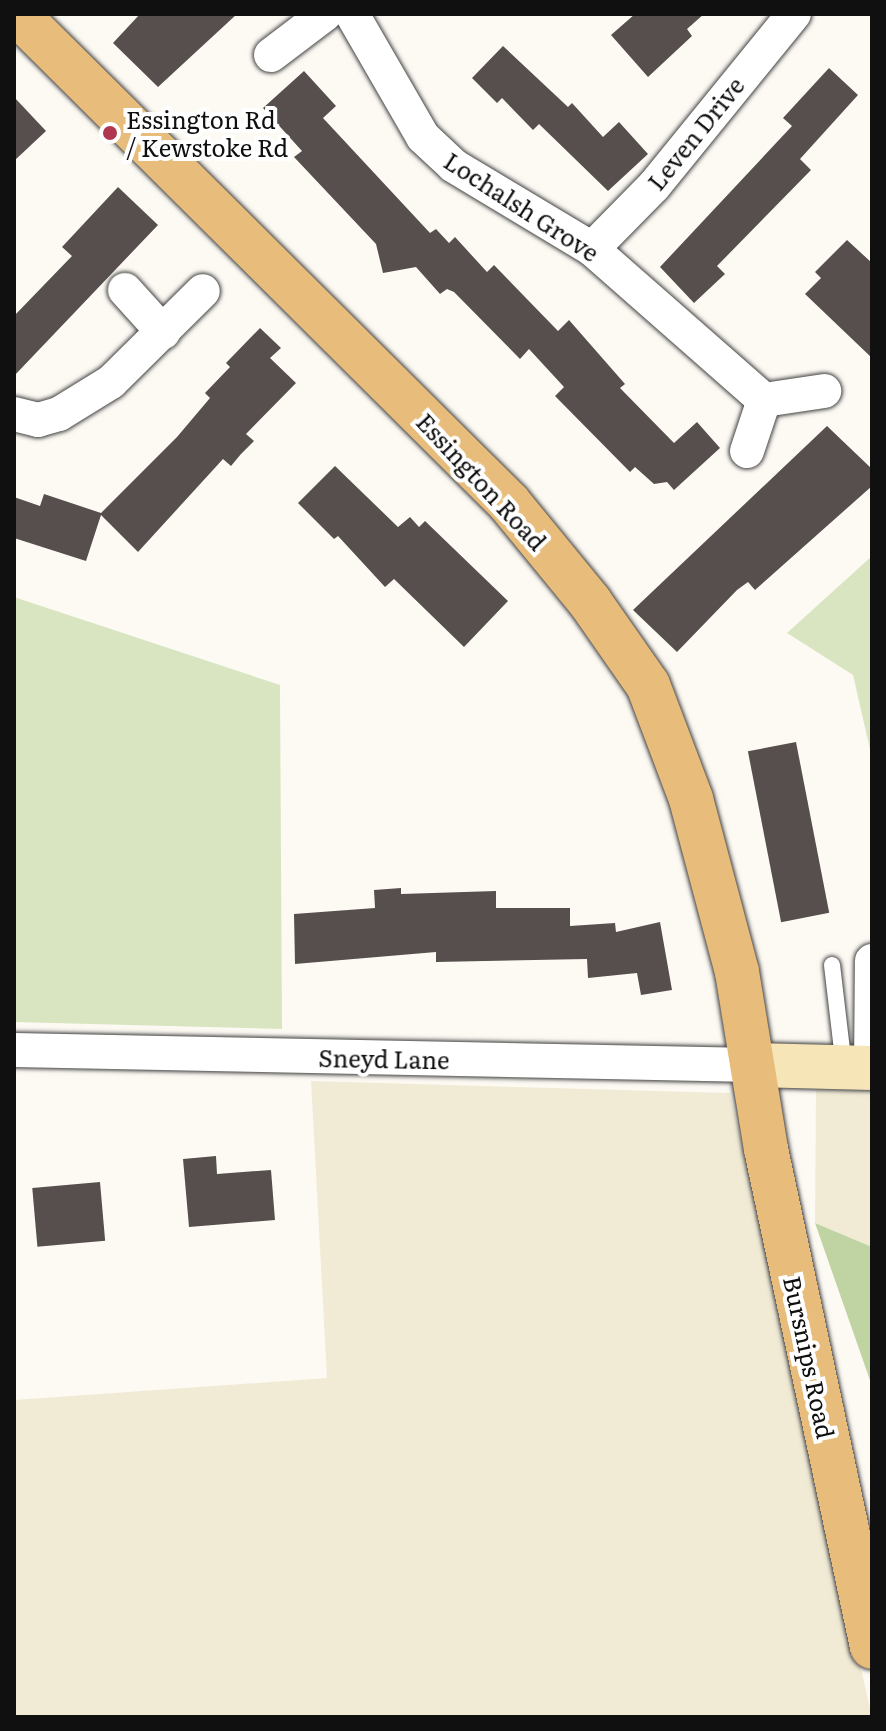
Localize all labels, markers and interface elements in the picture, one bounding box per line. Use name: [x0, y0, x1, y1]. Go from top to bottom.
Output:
street label: Leven Drive: [641, 71, 749, 195]
place label: Essington Rd / Kewstoke Rd: [126, 105, 288, 161]
marker: Essington Rd / Kewstoke Rd: [101, 124, 119, 142]
street label: Lochalsh Grove: [439, 145, 605, 267]
street label: Essington Road: [411, 407, 553, 555]
street label: Sneyd Lane: [318, 1042, 450, 1074]
street label: Bursnips Road: [779, 1273, 841, 1441]

